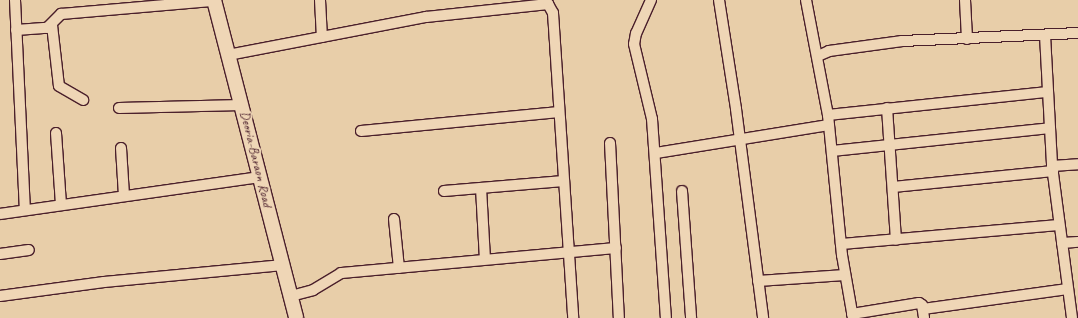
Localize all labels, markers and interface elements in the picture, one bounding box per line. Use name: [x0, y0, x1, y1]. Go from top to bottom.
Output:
street label: Deoria-Baraon Road: [236, 109, 276, 209]

